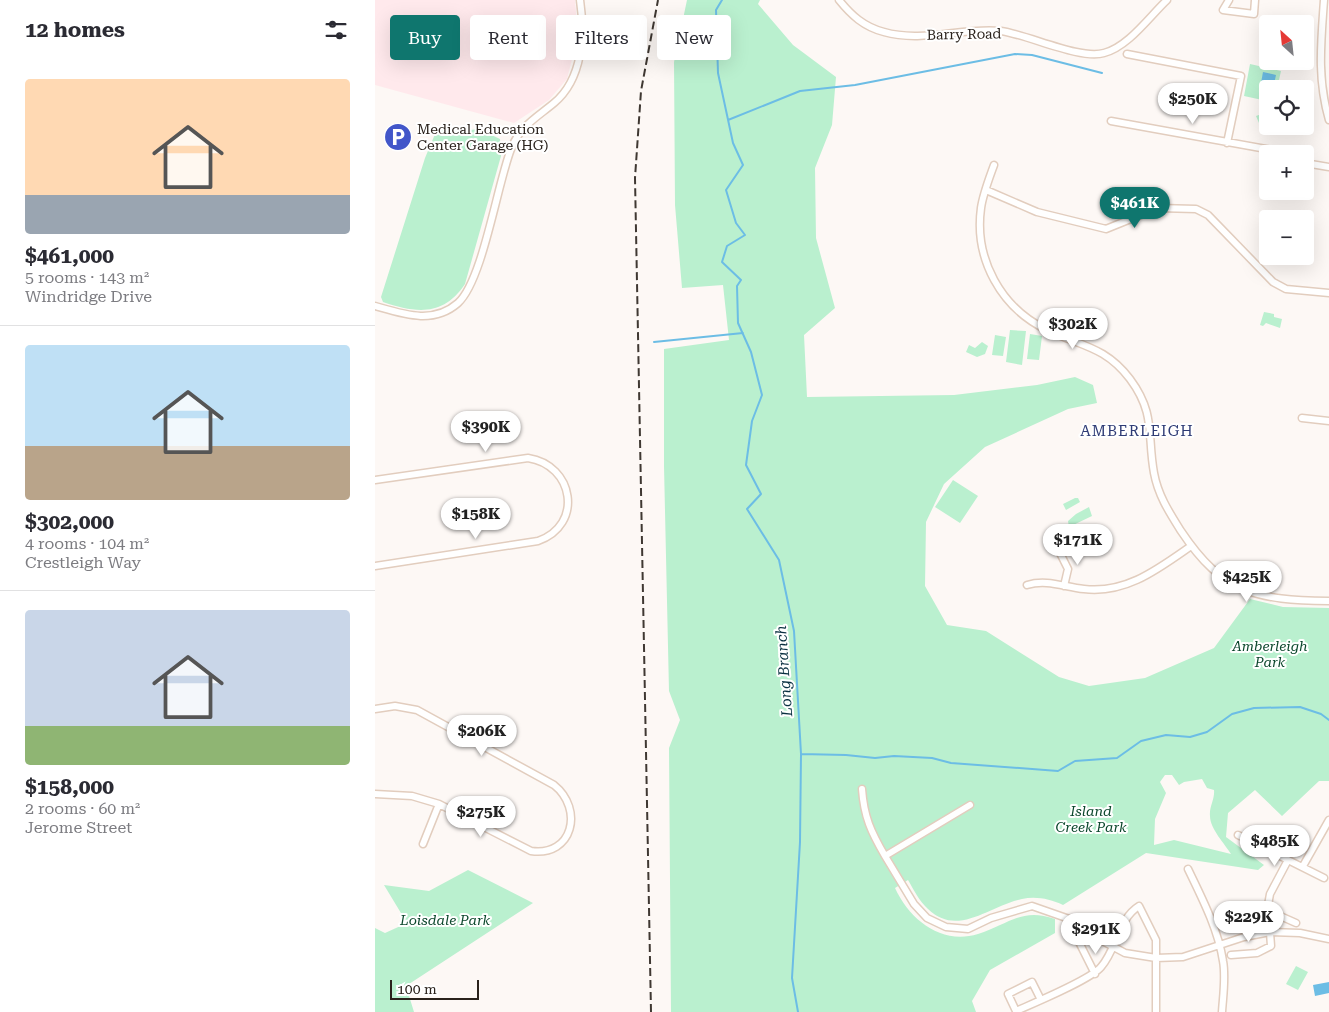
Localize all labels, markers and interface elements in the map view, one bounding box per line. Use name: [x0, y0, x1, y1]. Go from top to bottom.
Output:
chip: Buy: [390, 15, 460, 60]
chip: Rent: [470, 15, 546, 60]
chip: Filters: [556, 15, 647, 60]
chip: New: [657, 15, 731, 60]
north arrow: [1259, 15, 1314, 70]
map controls: [1259, 15, 1314, 265]
icon: filters: [322, 16, 350, 44]
text: 12 homes: [25, 18, 125, 42]
street label: Barry Road: [926, 25, 1002, 43]
button: locate: [1259, 80, 1314, 135]
pin: $250K: [1158, 82, 1228, 125]
text: $250K: [1169, 89, 1217, 108]
icon: home: [143, 112, 233, 202]
place label: Medical Education Center Garage (HG): [417, 121, 548, 153]
parking icon: Medical Education Center Garage (HG): [383, 122, 413, 152]
button: +: [1259, 145, 1314, 200]
pin: $461K: [1100, 186, 1170, 229]
text: $461K: [1111, 193, 1159, 212]
button: −: [1259, 210, 1314, 265]
text: $461,000: [25, 244, 114, 268]
text: 5 rooms · 143 m²: [25, 268, 149, 287]
text: Windridge Drive: [25, 287, 152, 306]
pin: $302K: [1038, 308, 1108, 350]
text: $302K: [1049, 314, 1097, 333]
icon: home: [143, 377, 233, 467]
pin: $390K: [451, 410, 521, 453]
text: $390K: [462, 417, 510, 436]
district label: AMBERLEIGH: [1080, 422, 1194, 440]
pin: $158K: [441, 498, 511, 540]
text: $158K: [452, 504, 500, 523]
text: $302,000: [25, 510, 114, 534]
pin: $171K: [1043, 524, 1113, 566]
text: $171K: [1054, 530, 1102, 549]
text: 4 rooms · 104 m²: [25, 534, 149, 553]
text: Crestleigh Way: [25, 553, 141, 572]
pin: $425K: [1212, 560, 1282, 603]
text: $425K: [1223, 567, 1271, 586]
water label: Long Branch: [772, 625, 796, 718]
park label: Amberleigh Park: [1232, 638, 1308, 670]
icon: home: [143, 642, 233, 732]
pin: $206K: [447, 714, 517, 757]
text: $206K: [458, 721, 506, 740]
text: $158,000: [25, 775, 114, 799]
pin: $275K: [446, 796, 516, 838]
text: 2 rooms · 60 m²: [25, 799, 140, 818]
text: $275K: [457, 802, 505, 821]
park label: Island Creek Park: [1055, 803, 1127, 835]
text: Jerome Street: [25, 818, 132, 837]
pin: $485K: [1240, 824, 1310, 867]
text: $485K: [1251, 831, 1299, 850]
pin: $229K: [1214, 900, 1284, 943]
text: $229K: [1225, 907, 1273, 926]
park label: Loisdale Park: [399, 912, 491, 928]
pin: $291K: [1061, 912, 1131, 955]
text: $291K: [1072, 919, 1120, 938]
scale bar: [390, 977, 479, 1000]
text: 100 m: [397, 981, 437, 997]

